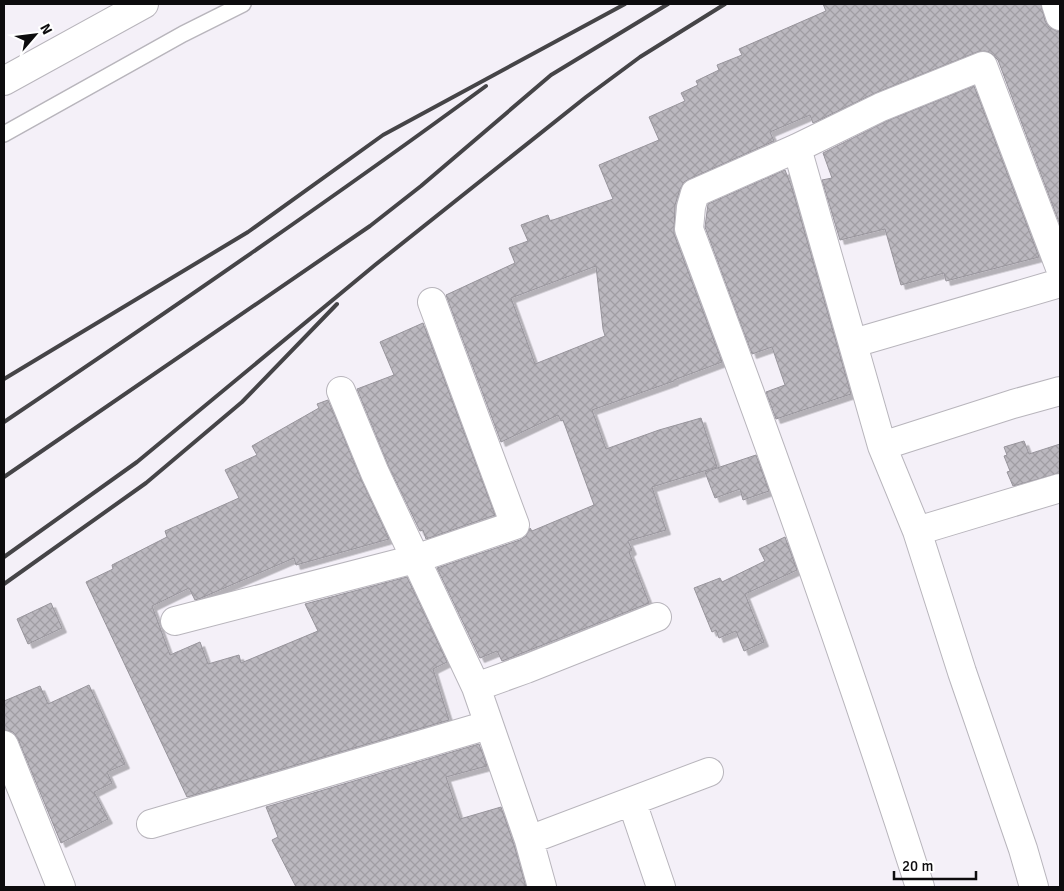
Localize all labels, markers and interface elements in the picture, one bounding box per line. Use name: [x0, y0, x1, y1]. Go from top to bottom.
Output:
north arrow: [10, 10, 60, 60]
text: N: [36, 21, 56, 37]
scale bar: [894, 848, 976, 880]
text: 20 m: [902, 857, 933, 875]

